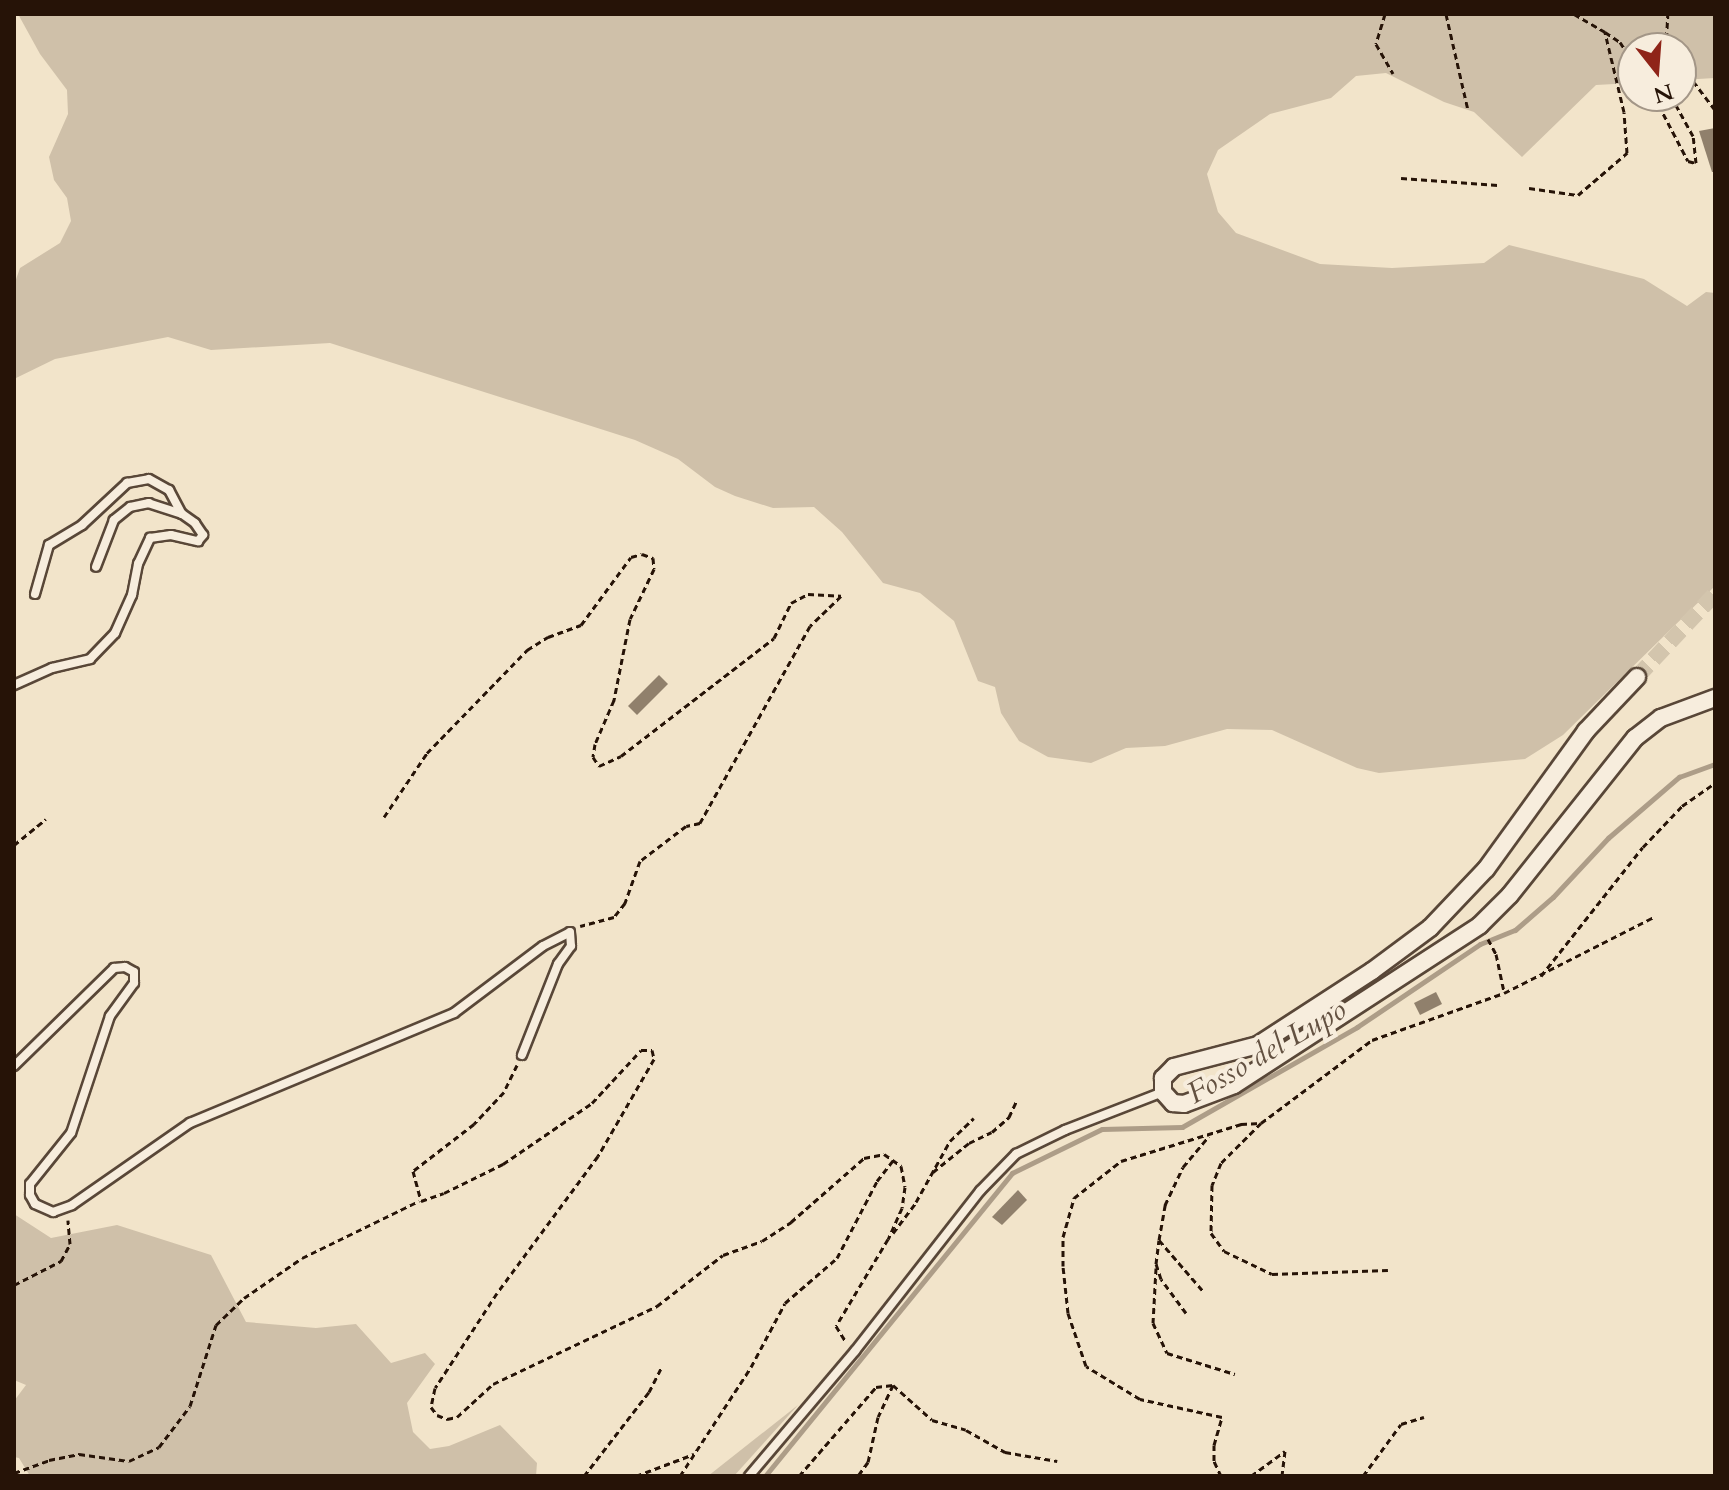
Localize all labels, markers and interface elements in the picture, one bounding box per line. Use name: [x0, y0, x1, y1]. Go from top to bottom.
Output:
north arrow: [1617, 32, 1697, 112]
text: N: [1650, 76, 1677, 110]
water label: Fosso del Lupo: [1181, 992, 1353, 1112]

